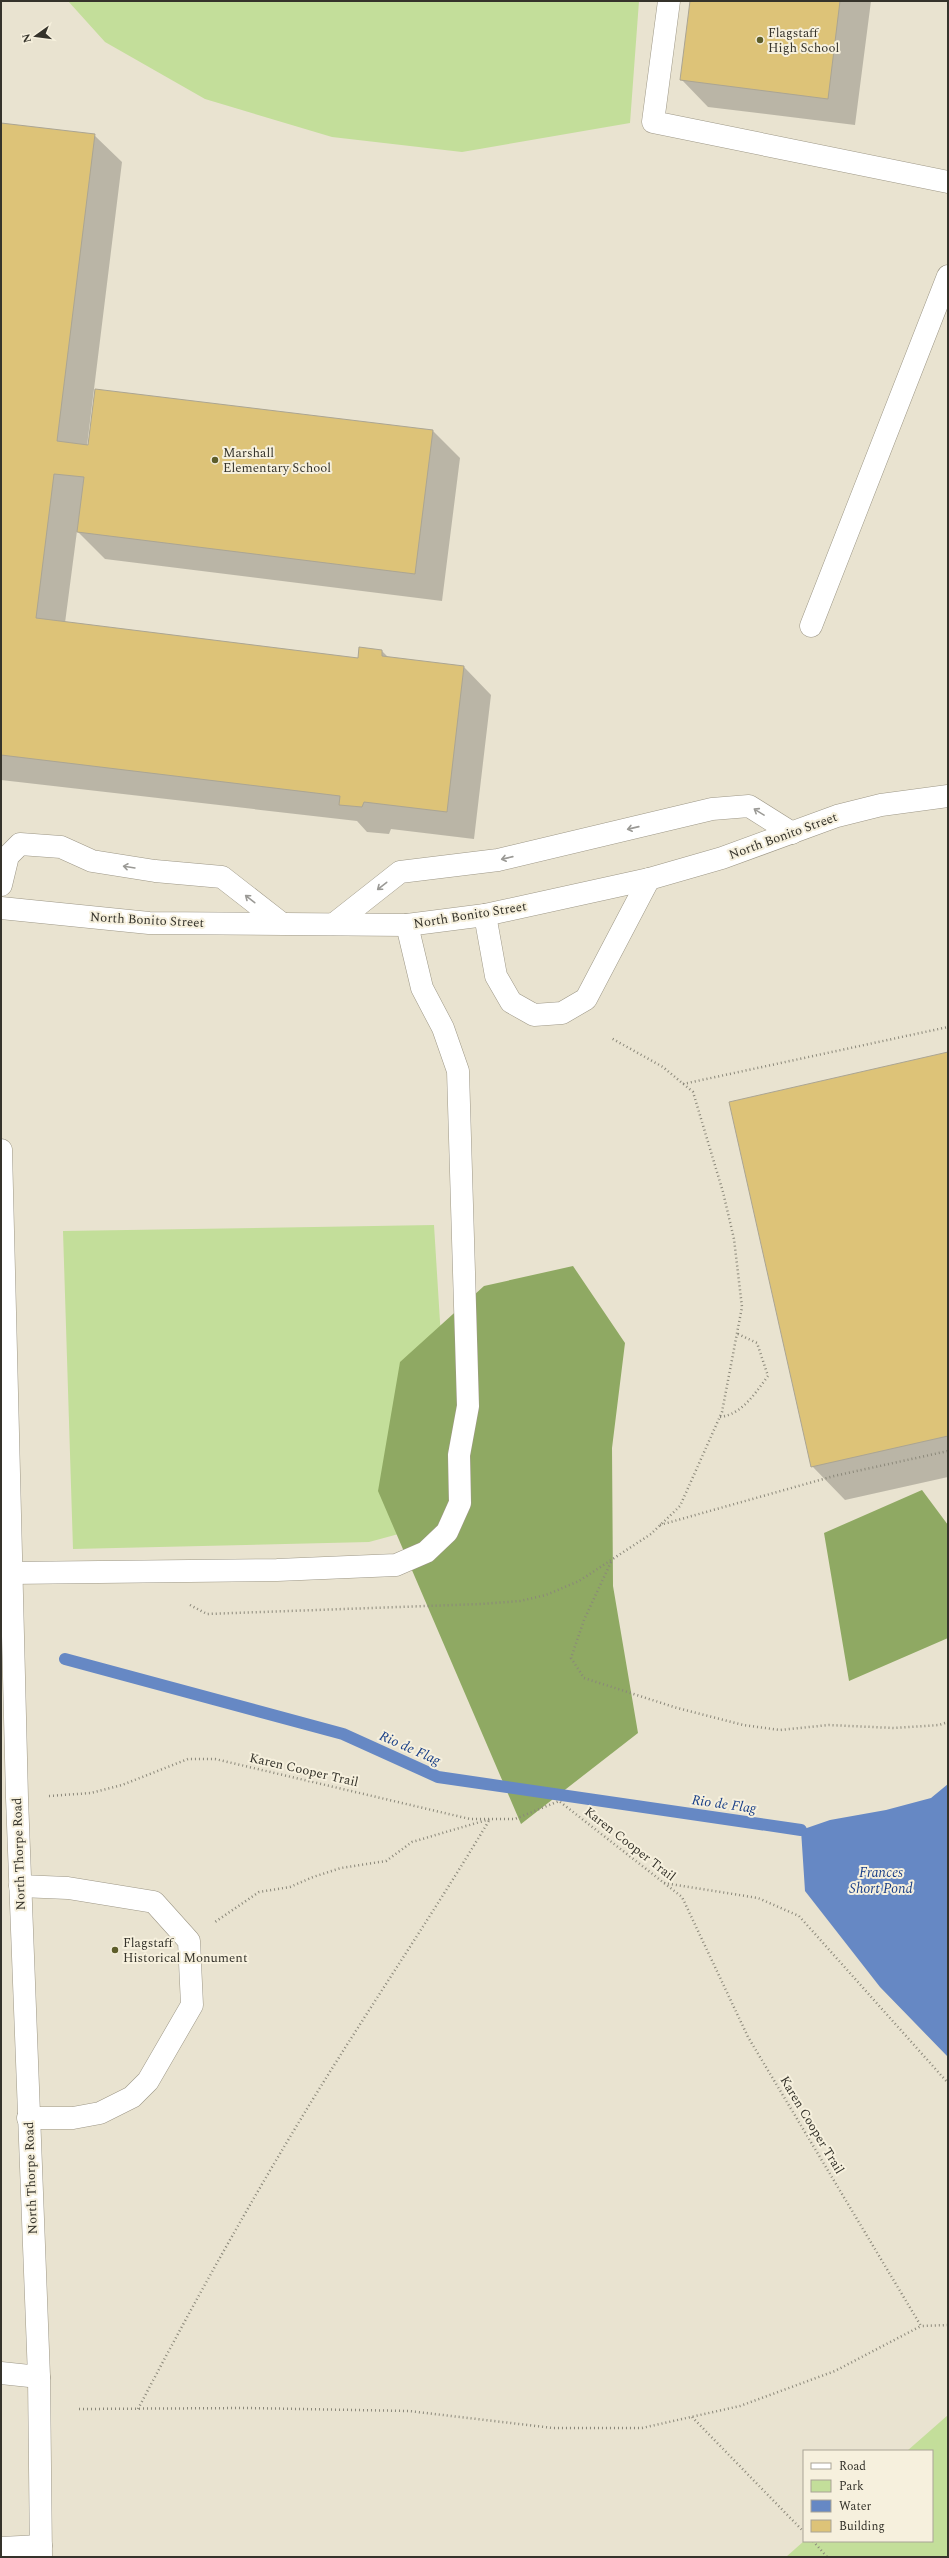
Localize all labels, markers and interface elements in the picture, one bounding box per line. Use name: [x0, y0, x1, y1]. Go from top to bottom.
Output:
north arrow: [16, 16, 56, 56]
place label: Flagstaff High School: [768, 23, 839, 58]
text: N: [17, 32, 36, 45]
marker: Flagstaff High School: [755, 35, 765, 45]
place label: Marshall Elementary School: [223, 443, 331, 478]
marker: Marshall Elementary School: [210, 455, 220, 465]
street label: North Bonito Street: [726, 807, 840, 865]
one-way arrow: [754, 808, 765, 816]
one-way arrow: [627, 825, 640, 832]
one-way arrow: [500, 855, 513, 863]
one-way arrow: [123, 863, 136, 871]
one-way arrow: [377, 882, 388, 891]
one-way arrow: [245, 895, 256, 904]
street label: North Bonito Street: [412, 896, 528, 934]
street label: North Bonito Street: [89, 907, 205, 933]
water label: Rio de Flag: [376, 1725, 445, 1771]
street label: Karen Cooper Trail: [248, 1748, 361, 1792]
water label: Rio de Flag: [690, 1789, 758, 1819]
street label: North Thorpe Road: [7, 1797, 31, 1911]
street label: Karen Cooper Trail: [580, 1802, 680, 1886]
water label: Frances Short Pond: [849, 1862, 913, 1899]
place label: Flagstaff Historical Monument: [123, 1933, 248, 1968]
marker: Flagstaff Historical Monument: [110, 1945, 120, 1955]
street label: Karen Cooper Trail: [775, 2072, 849, 2178]
street label: North Thorpe Road: [19, 2121, 43, 2235]
legend: [803, 2450, 933, 2542]
text: Road: [839, 2457, 866, 2476]
text: Park: [839, 2477, 864, 2496]
text: Water: [839, 2497, 871, 2516]
text: Building: [839, 2517, 885, 2536]

